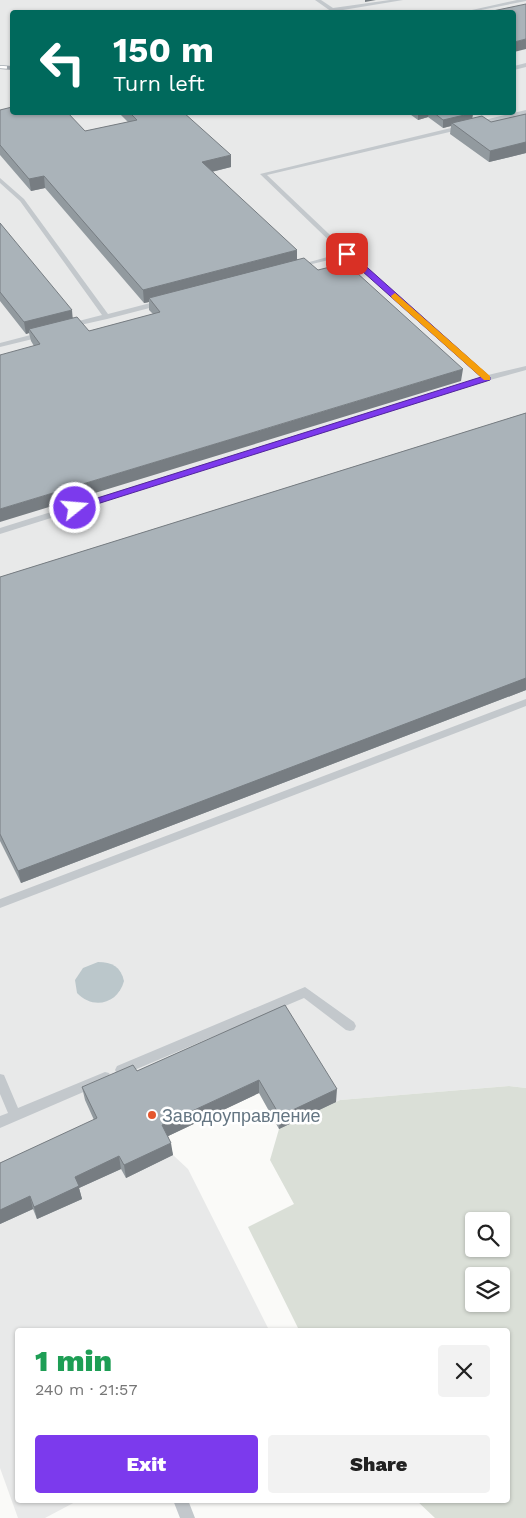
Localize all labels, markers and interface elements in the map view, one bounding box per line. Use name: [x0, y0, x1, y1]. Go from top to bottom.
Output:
text: 150 m: [113, 29, 214, 71]
icon: left: [30, 30, 95, 95]
text: Turn left: [113, 71, 205, 96]
pin: [326, 233, 368, 275]
icon: arrive: [333, 240, 361, 268]
position arrow: [48, 481, 100, 533]
place label: Заводоуправление: [162, 1105, 321, 1126]
marker: Заводоуправление: [146, 1109, 158, 1121]
map controls: [465, 1212, 510, 1312]
button: search: [465, 1212, 510, 1257]
button: layers: [465, 1267, 510, 1312]
text: 1 min: [35, 1343, 112, 1378]
button: close: [438, 1345, 490, 1397]
text: 240 m · 21:57: [35, 1380, 137, 1399]
button: Exit: [35, 1435, 258, 1493]
button: Share: [268, 1435, 490, 1493]

